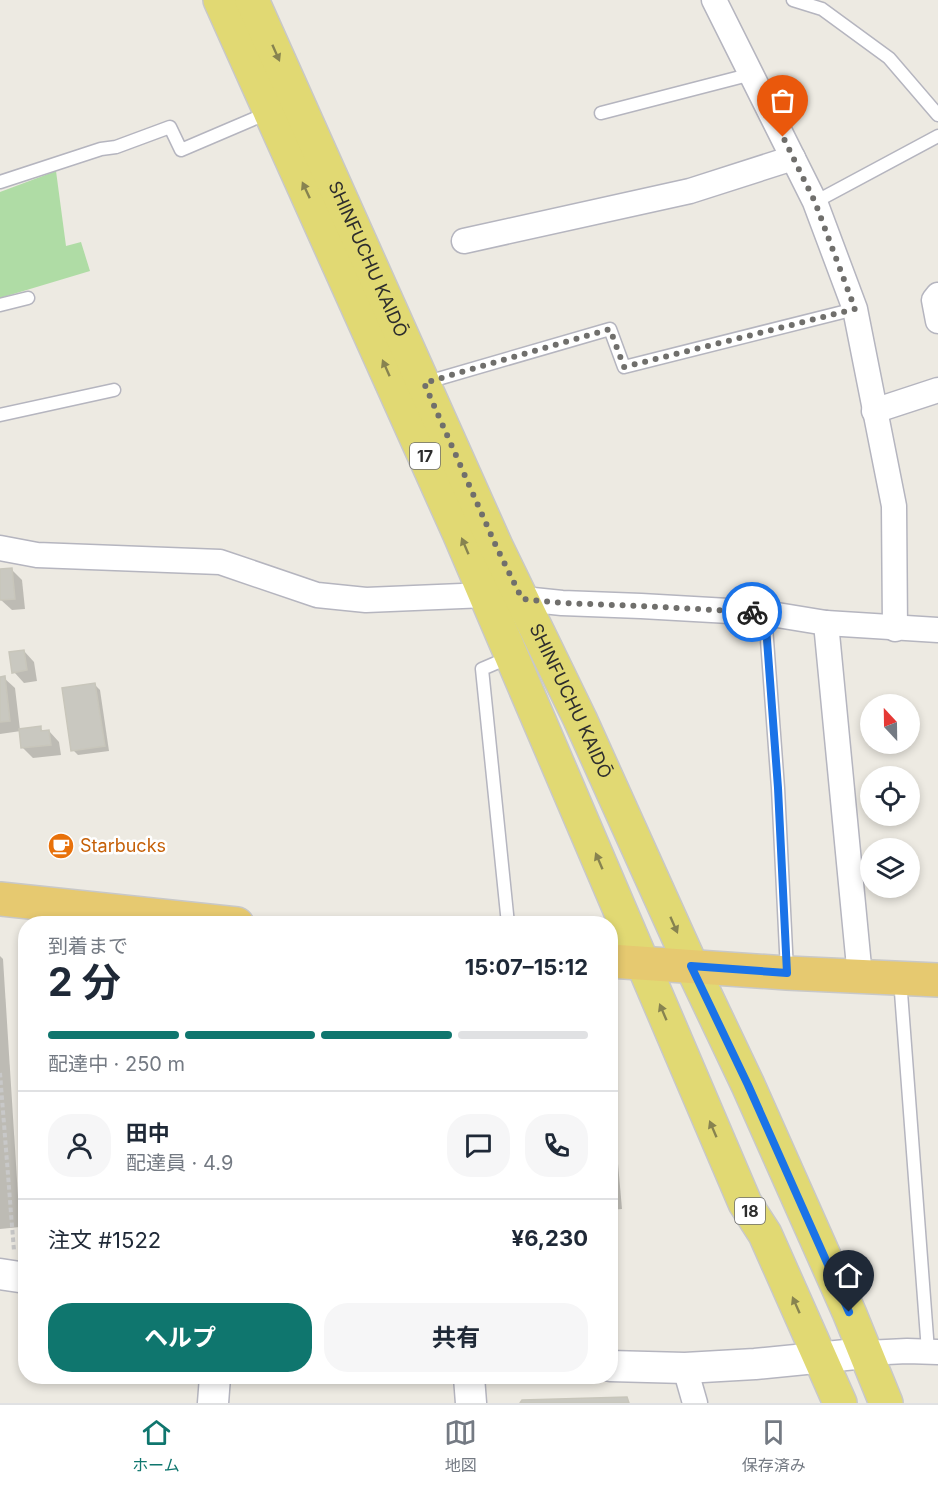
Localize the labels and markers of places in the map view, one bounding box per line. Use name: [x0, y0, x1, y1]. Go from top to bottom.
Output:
pin: [757, 75, 808, 137]
cafe icon: Starbucks: [46, 831, 76, 861]
place label: Starbucks: [80, 835, 166, 856]
pin: [823, 1250, 874, 1312]

